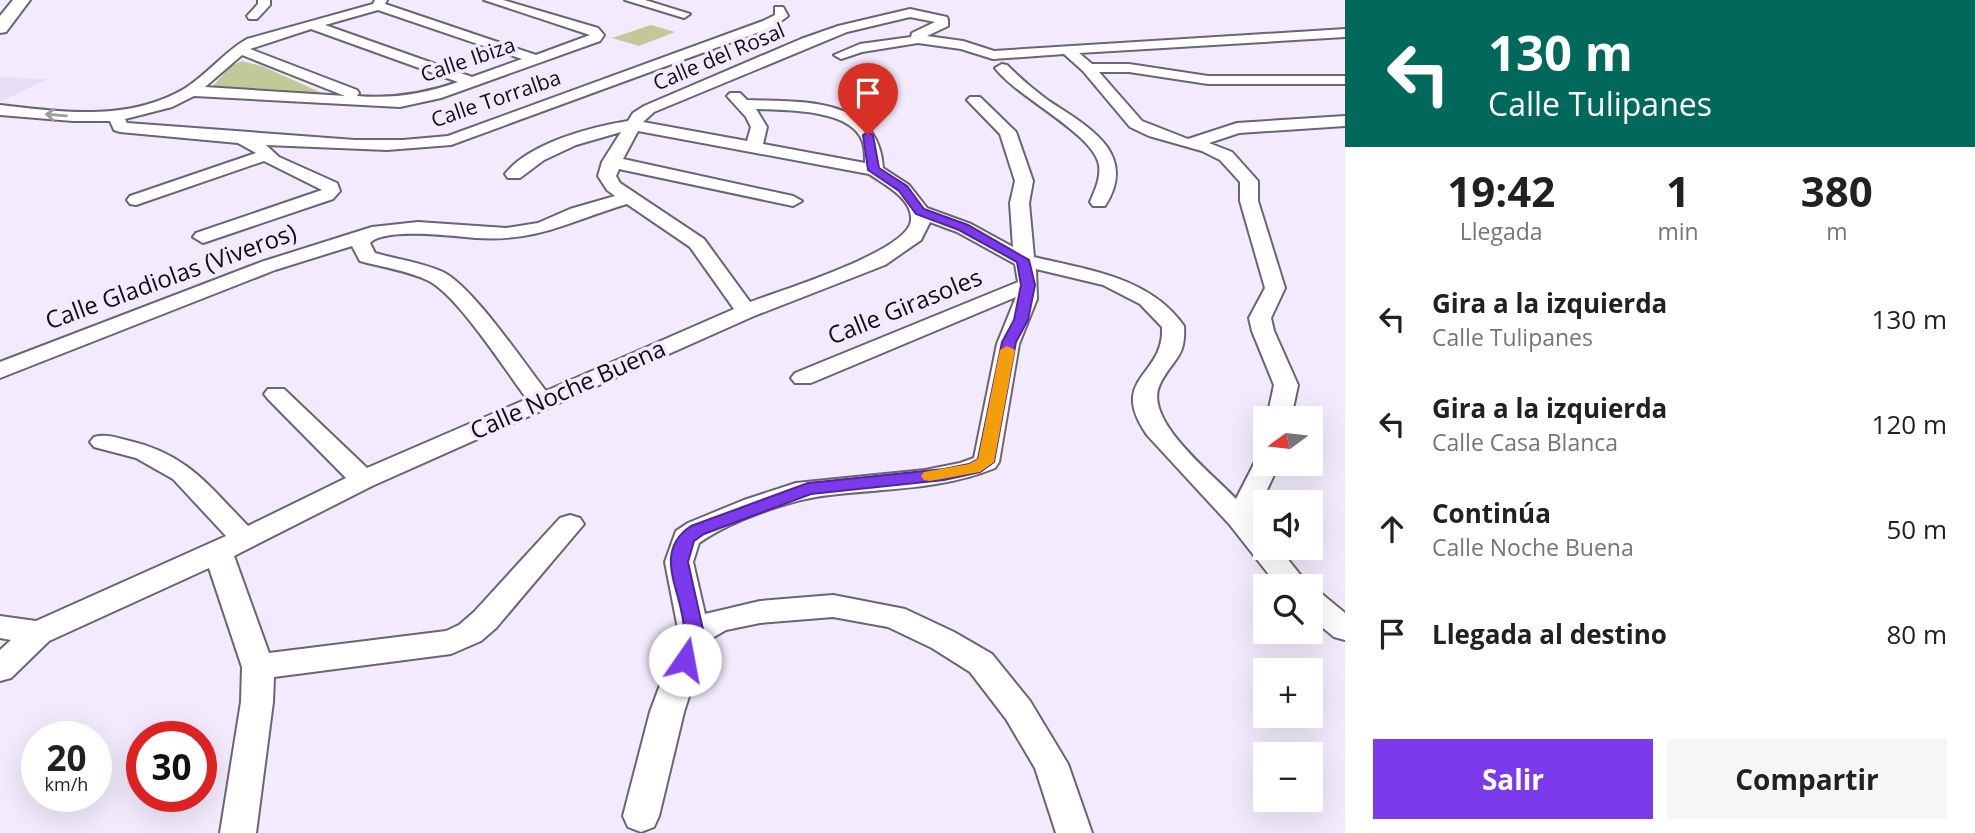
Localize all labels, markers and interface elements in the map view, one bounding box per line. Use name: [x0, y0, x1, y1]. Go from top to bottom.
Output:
street label: Calle del Rosal: [648, 16, 789, 96]
text: 130 m: [1488, 19, 1633, 85]
icon: left: [1373, 28, 1464, 119]
street label: Calle Ibiza: [417, 30, 519, 88]
street label: Calle Torralba: [427, 63, 564, 133]
pin: [838, 63, 898, 135]
icon: arrive: [849, 74, 887, 112]
text: Calle Tulipanes: [1488, 82, 1712, 125]
one-way arrow: [45, 108, 68, 121]
text: 19:42: [1447, 162, 1555, 219]
text: 1: [1666, 162, 1690, 219]
text: 380: [1801, 162, 1873, 219]
street label: Calle Gladiolas (Viveros): [40, 215, 301, 336]
text: Llegada: [1460, 215, 1543, 247]
text: min: [1657, 215, 1699, 247]
text: m: [1826, 215, 1847, 247]
street label: Calle Girasoles: [822, 260, 987, 352]
text: Gira a la izquierda: [1432, 285, 1667, 321]
icon: left: [1373, 300, 1411, 338]
text: 130 m: [1872, 301, 1947, 337]
text: Calle Tulipanes: [1432, 321, 1593, 353]
street label: Calle Noche Buena: [465, 331, 670, 447]
text: Gira a la izquierda: [1432, 390, 1667, 426]
icon: left: [1373, 405, 1411, 443]
north arrow: [1253, 406, 1323, 476]
map controls: [1253, 406, 1323, 812]
text: 120 m: [1872, 406, 1947, 442]
text: Calle Casa Blanca: [1432, 426, 1618, 458]
button: sound: [1253, 490, 1323, 560]
text: Continúa: [1432, 495, 1551, 531]
icon: ahead: [1373, 510, 1411, 548]
text: 50 m: [1886, 511, 1947, 547]
text: Calle Noche Buena: [1432, 531, 1634, 563]
button: search: [1253, 574, 1323, 644]
icon: arrive: [1373, 615, 1411, 653]
text: Llegada al destino: [1432, 616, 1667, 652]
text: 80 m: [1886, 616, 1947, 652]
position arrow: [648, 623, 722, 697]
button: +: [1253, 658, 1323, 728]
speed limit sign: 30: [126, 721, 217, 812]
text: 20: [46, 734, 87, 781]
button: Salir: [1373, 739, 1653, 819]
button: Compartir: [1667, 739, 1947, 819]
button: −: [1253, 742, 1323, 812]
text: km/h: [45, 772, 88, 796]

